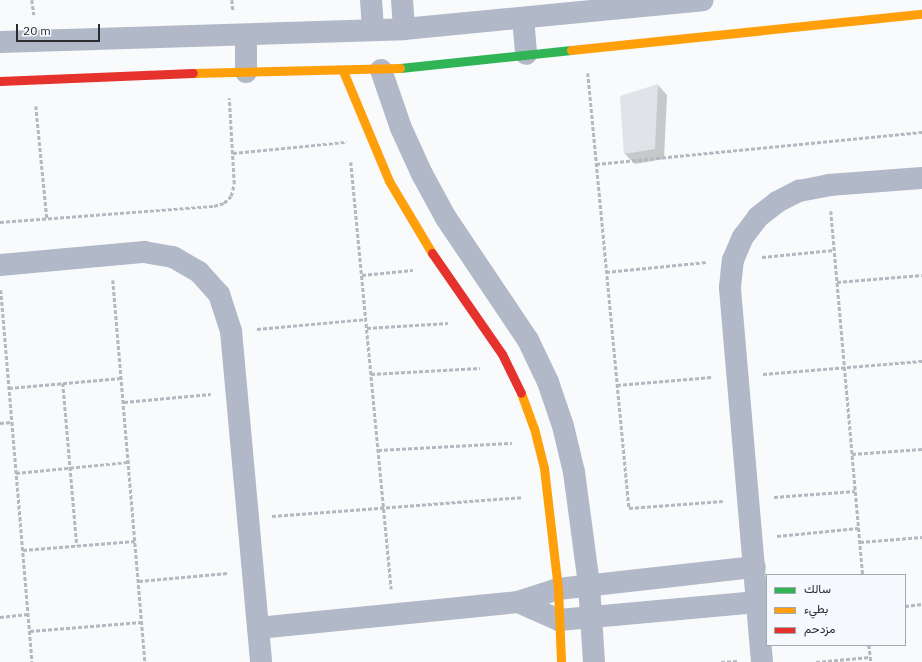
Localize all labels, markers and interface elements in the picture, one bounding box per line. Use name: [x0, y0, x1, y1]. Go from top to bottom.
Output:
scale bar: [18, 16, 102, 42]
text: 20 m: [23, 23, 51, 38]
legend: [766, 574, 906, 646]
text: سالك: [804, 581, 831, 596]
text: بطيء: [804, 601, 828, 616]
text: مزدحم: [804, 621, 835, 636]

